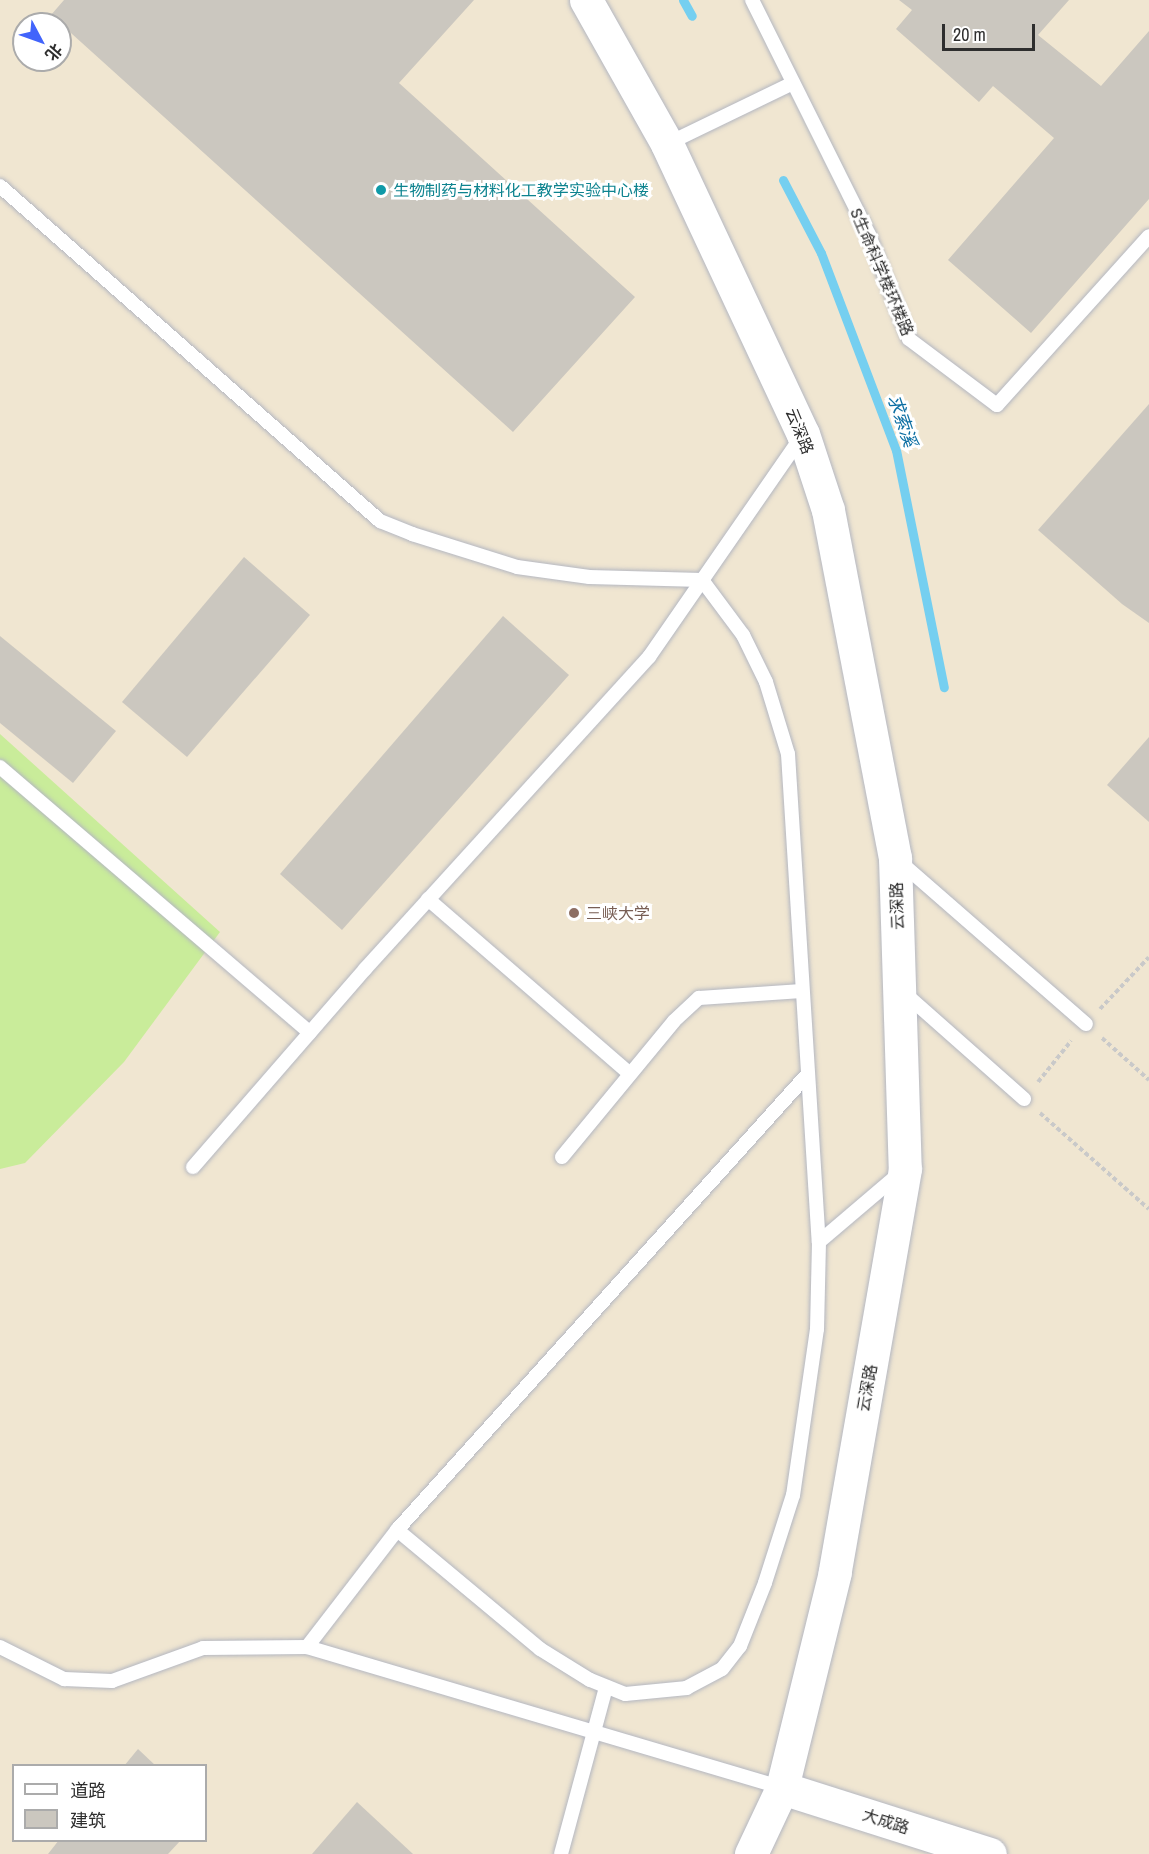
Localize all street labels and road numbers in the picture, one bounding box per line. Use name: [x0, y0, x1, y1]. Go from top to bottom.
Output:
street label: S生命科学楼环楼路: [846, 205, 918, 339]
street label: 云深路: [782, 405, 818, 457]
street label: 云深路: [887, 882, 907, 930]
street label: 云深路: [853, 1363, 881, 1413]
street label: 大成路: [860, 1804, 912, 1838]

